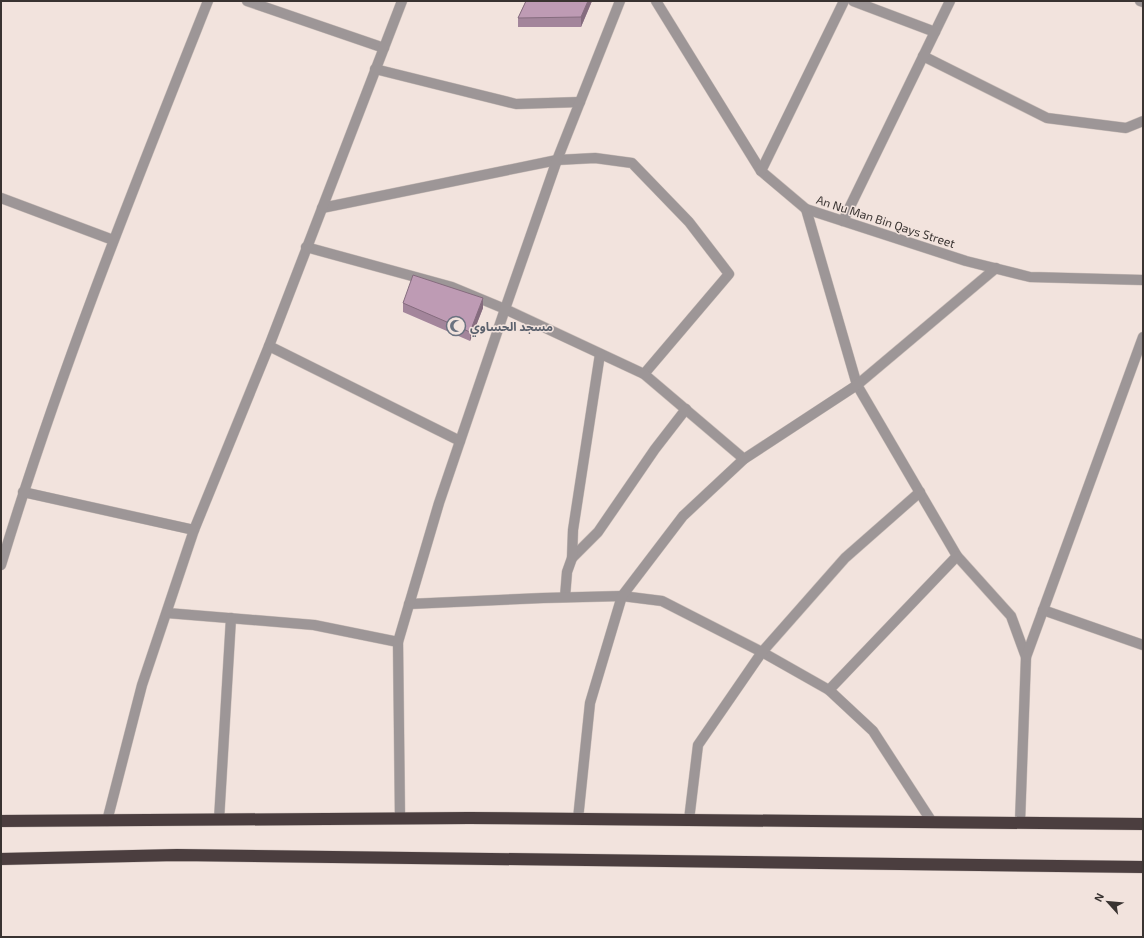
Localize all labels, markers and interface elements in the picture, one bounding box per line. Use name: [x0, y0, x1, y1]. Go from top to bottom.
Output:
street label: An Nu Man Bin Qays Street: [815, 192, 958, 251]
mosque icon: مسجد الحساوي: [445, 315, 467, 337]
place label: مسجد الحساوي: [470, 319, 553, 337]
north arrow: [1088, 882, 1128, 922]
text: N: [1091, 891, 1106, 904]

